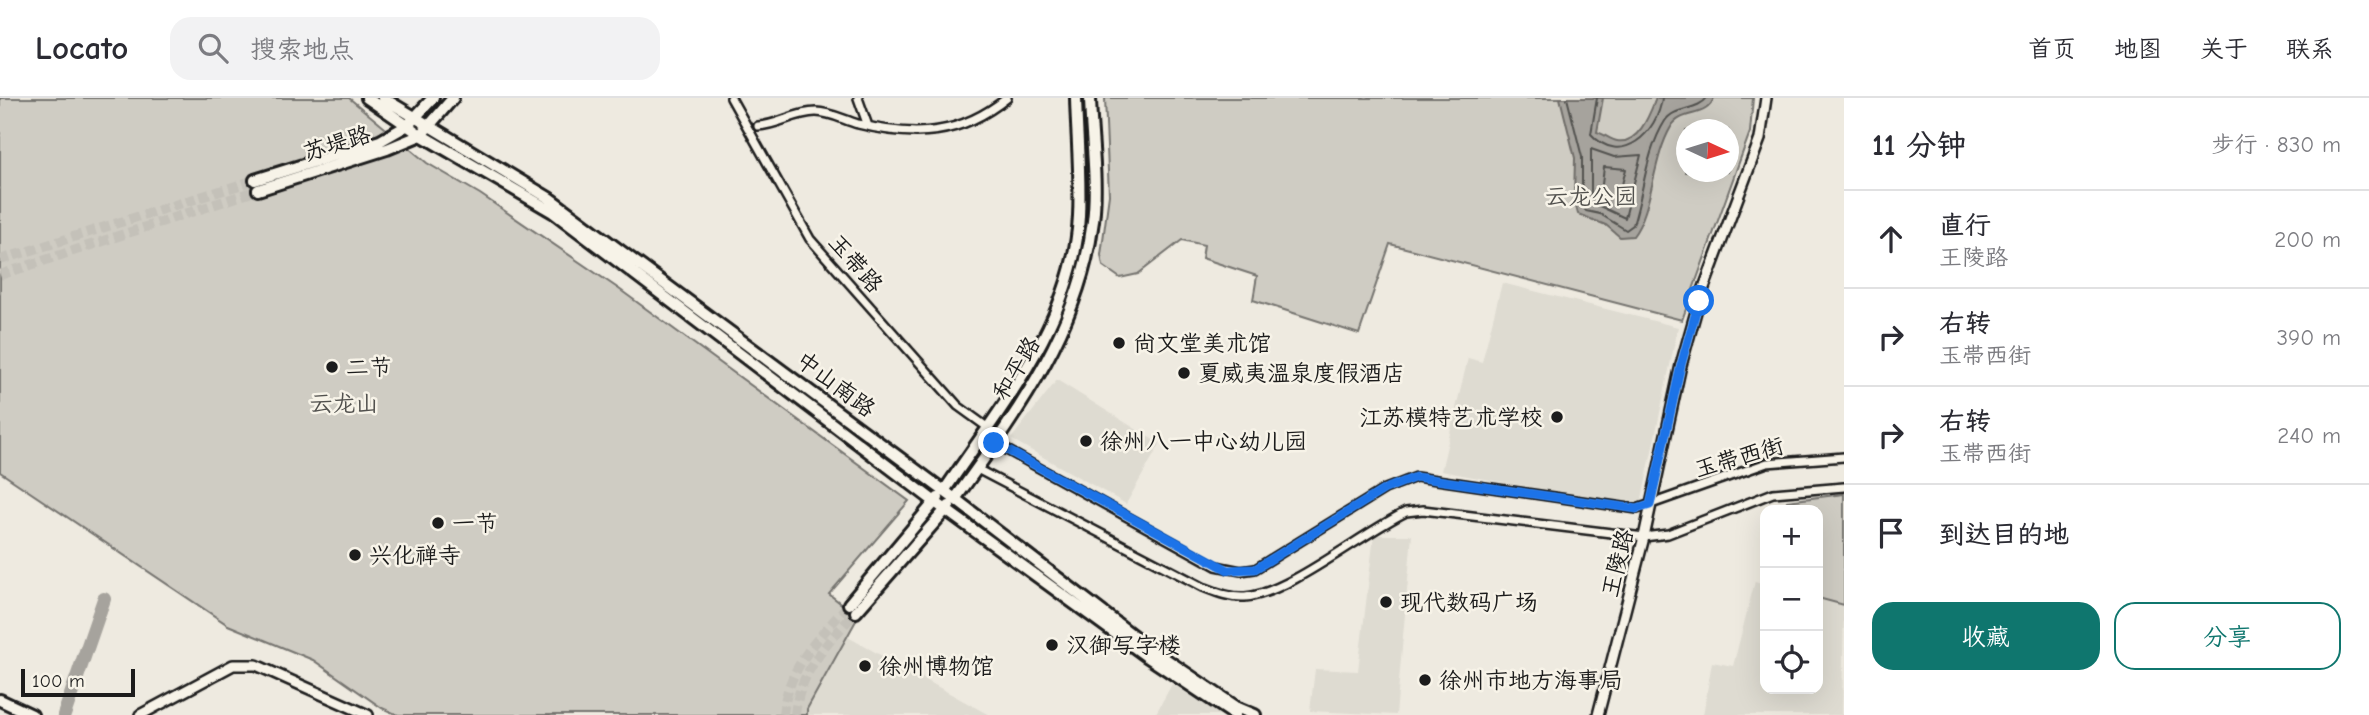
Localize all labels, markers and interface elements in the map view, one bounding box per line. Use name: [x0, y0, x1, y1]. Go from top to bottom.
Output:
search box: [170, 17, 660, 80]
text: Locato: [35, 29, 128, 67]
icon: search: [194, 29, 232, 67]
text: 搜索地点: [250, 35, 354, 65]
text: 首页: [2028, 35, 2076, 63]
text: 地图: [2114, 35, 2162, 63]
text: 关于: [2200, 35, 2248, 63]
text: 联系: [2286, 35, 2334, 63]
north arrow: [1676, 119, 1739, 182]
street label: 苏堤路: [300, 120, 374, 166]
text: 11 分钟: [1872, 128, 1966, 163]
text: 步行 · 830 m: [2211, 131, 2341, 158]
park label: 云龙公园: [1545, 183, 1637, 210]
text: 直行: [1939, 211, 1991, 241]
icon: ahead: [1872, 220, 1910, 258]
text: 200 m: [2274, 226, 2341, 253]
street label: 玉带路: [823, 228, 888, 298]
text: 王陵路: [1939, 244, 2008, 271]
route start: [1683, 285, 1714, 316]
text: 右转: [1939, 309, 1991, 339]
icon: right: [1872, 318, 1910, 356]
text: 390 m: [2276, 324, 2341, 351]
place label: 尚文堂美术馆: [1133, 330, 1271, 357]
street label: 和平路: [987, 332, 1046, 405]
marker: 尚文堂美术馆: [1111, 335, 1127, 351]
text: 玉带西街: [1939, 342, 2031, 369]
street label: 中山南路: [791, 346, 881, 423]
place label: 二节: [346, 354, 392, 381]
marker: 二节: [324, 359, 340, 375]
place label: 夏威夷温泉度假酒店: [1198, 360, 1405, 387]
marker: 夏威夷温泉度假酒店: [1176, 365, 1192, 381]
park label: 云龙山: [310, 390, 379, 417]
place label: 江苏模特艺术学校: [1359, 404, 1543, 431]
text: 右转: [1939, 407, 1991, 437]
marker: 江苏模特艺术学校: [1549, 409, 1565, 425]
icon: right: [1872, 416, 1910, 454]
text: 240 m: [2277, 422, 2341, 449]
route end: [978, 427, 1009, 458]
place label: 徐州八一中心幼儿园: [1100, 428, 1307, 455]
street label: 玉带西街: [1691, 432, 1787, 483]
marker: 徐州八一中心幼儿园: [1078, 433, 1094, 449]
text: 玉带西街: [1939, 440, 2031, 467]
map controls: [1760, 505, 1823, 694]
button: +: [1760, 505, 1823, 568]
place label: 一节: [452, 510, 498, 537]
icon: arrive: [1872, 514, 1910, 552]
marker: 一节: [430, 515, 446, 531]
text: 到达目的地: [1939, 520, 2069, 550]
street label: 王陵路: [1596, 526, 1639, 600]
place label: 兴化禅寺: [369, 542, 461, 569]
marker: 兴化禅寺: [347, 547, 363, 563]
button: −: [1760, 568, 1823, 631]
place label: 现代数码广场: [1400, 589, 1538, 616]
marker: 现代数码广场: [1378, 594, 1394, 610]
button: 收藏: [1872, 602, 2100, 670]
button: 分享: [2114, 602, 2341, 670]
button: locate: [1760, 631, 1823, 694]
place label: 汉御写字楼: [1066, 632, 1181, 659]
marker: 汉御写字楼: [1044, 637, 1060, 653]
place label: 徐州博物馆: [879, 653, 994, 680]
marker: 徐州博物馆: [857, 658, 873, 674]
scale bar: [21, 666, 135, 698]
place label: 徐州市地方海事局: [1439, 667, 1623, 694]
text: 100 m: [32, 670, 85, 692]
marker: 徐州市地方海事局: [1417, 672, 1433, 688]

